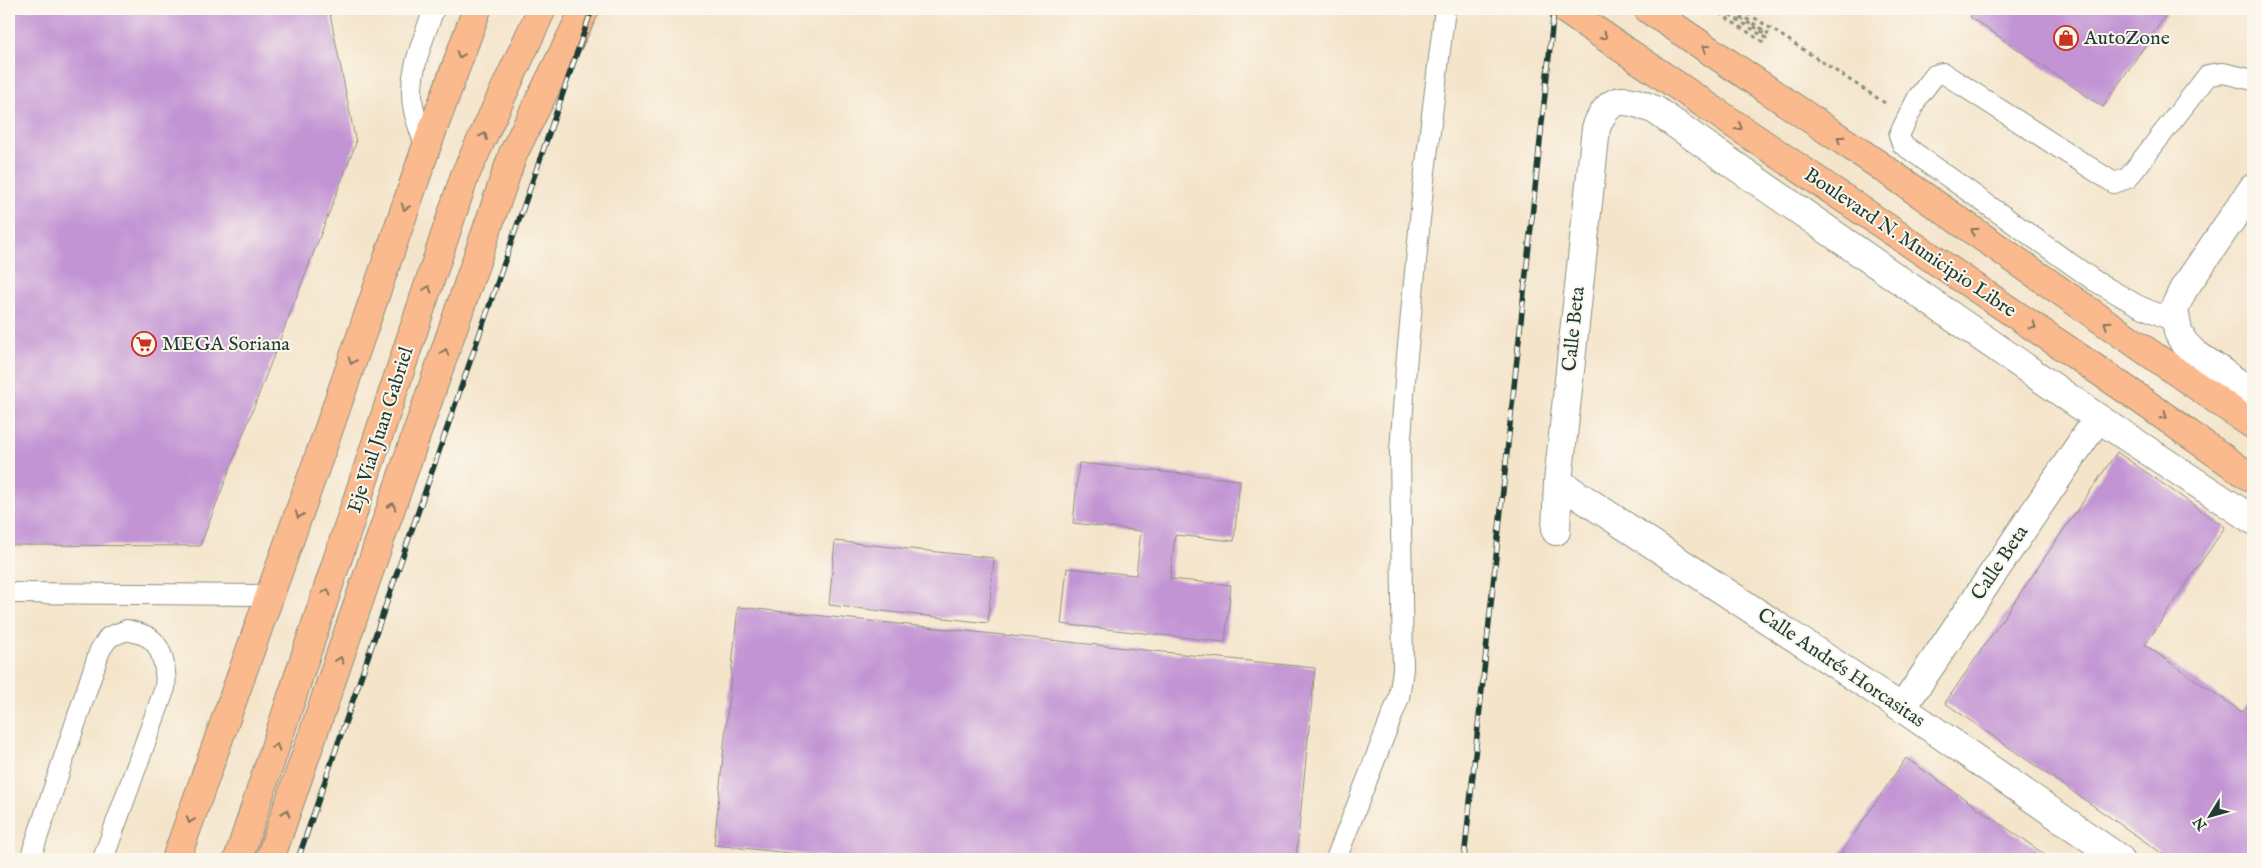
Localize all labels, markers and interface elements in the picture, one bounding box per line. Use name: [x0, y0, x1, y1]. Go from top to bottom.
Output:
shop icon: AutoZone: [2053, 25, 2079, 51]
place label: AutoZone: [2083, 26, 2170, 51]
one-way arrow: [1599, 30, 1608, 39]
one-way arrow: [1702, 45, 1712, 54]
one-way arrow: [456, 50, 466, 58]
one-way arrow: [1733, 121, 1743, 130]
one-way arrow: [477, 132, 488, 141]
one-way arrow: [1837, 136, 1846, 145]
street label: Boulevard N. Municipio Libre: [1799, 163, 2021, 323]
one-way arrow: [401, 203, 411, 211]
one-way arrow: [1970, 228, 1980, 237]
one-way arrow: [422, 285, 432, 293]
street label: Calle Beta: [1557, 285, 1591, 373]
one-way arrow: [2027, 320, 2037, 329]
one-way arrow: [2104, 321, 2113, 330]
supermarket icon: MEGA Soriana: [131, 331, 157, 357]
place label: MEGA Soriana: [162, 332, 290, 357]
street label: Eje Vial Juan Gabriel: [342, 343, 420, 516]
one-way arrow: [439, 349, 449, 357]
one-way arrow: [348, 356, 358, 365]
one-way arrow: [2158, 410, 2168, 419]
one-way arrow: [386, 502, 396, 511]
one-way arrow: [295, 510, 305, 518]
street label: Calle Beta: [1966, 520, 2034, 605]
one-way arrow: [321, 589, 331, 597]
street label: Calle Andrés Horcasitas: [1752, 603, 1930, 733]
one-way arrow: [334, 656, 344, 665]
one-way arrow: [270, 743, 280, 751]
north arrow: [2184, 790, 2234, 840]
one-way arrow: [280, 809, 290, 818]
text: N: [2190, 813, 2212, 834]
one-way arrow: [186, 815, 196, 824]

